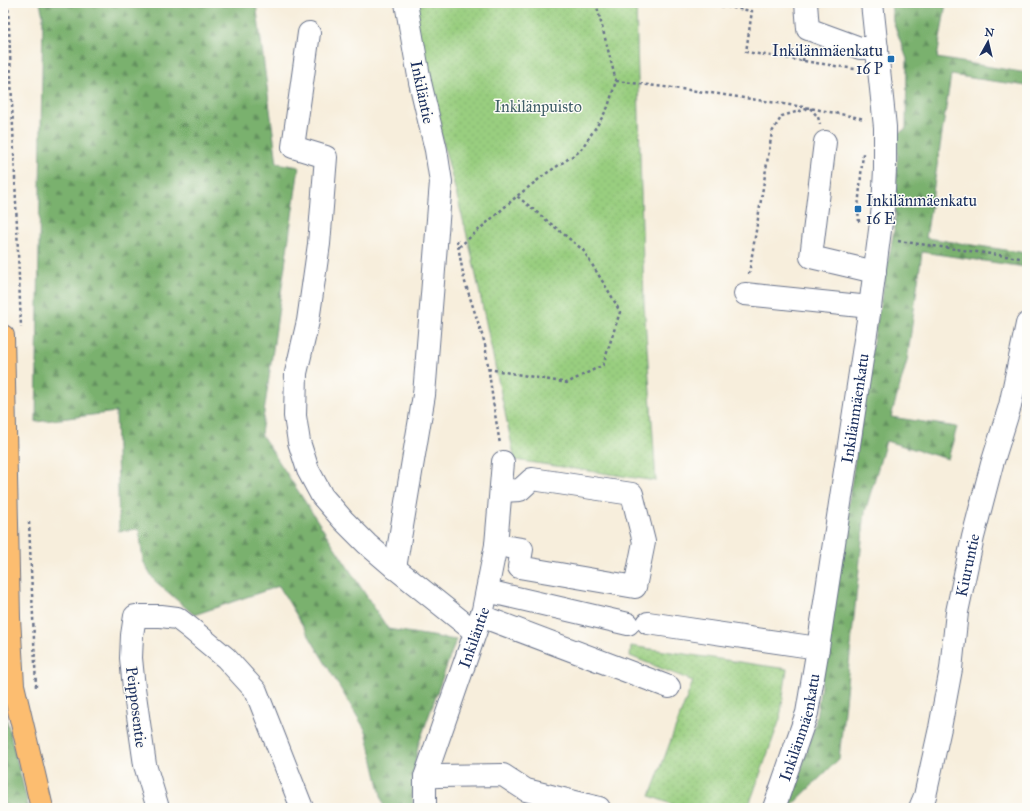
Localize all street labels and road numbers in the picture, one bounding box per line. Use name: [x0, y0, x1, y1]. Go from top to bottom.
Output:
street label: Inkiläntie: [407, 59, 438, 126]
street label: Inkilänmäenkatu: [837, 352, 873, 465]
street label: Kiuruntie: [952, 531, 984, 598]
street label: Inkiläntie: [455, 604, 494, 671]
street label: Peipposentie: [122, 665, 151, 749]
street label: Inkilänmäenkatu: [775, 672, 824, 783]

